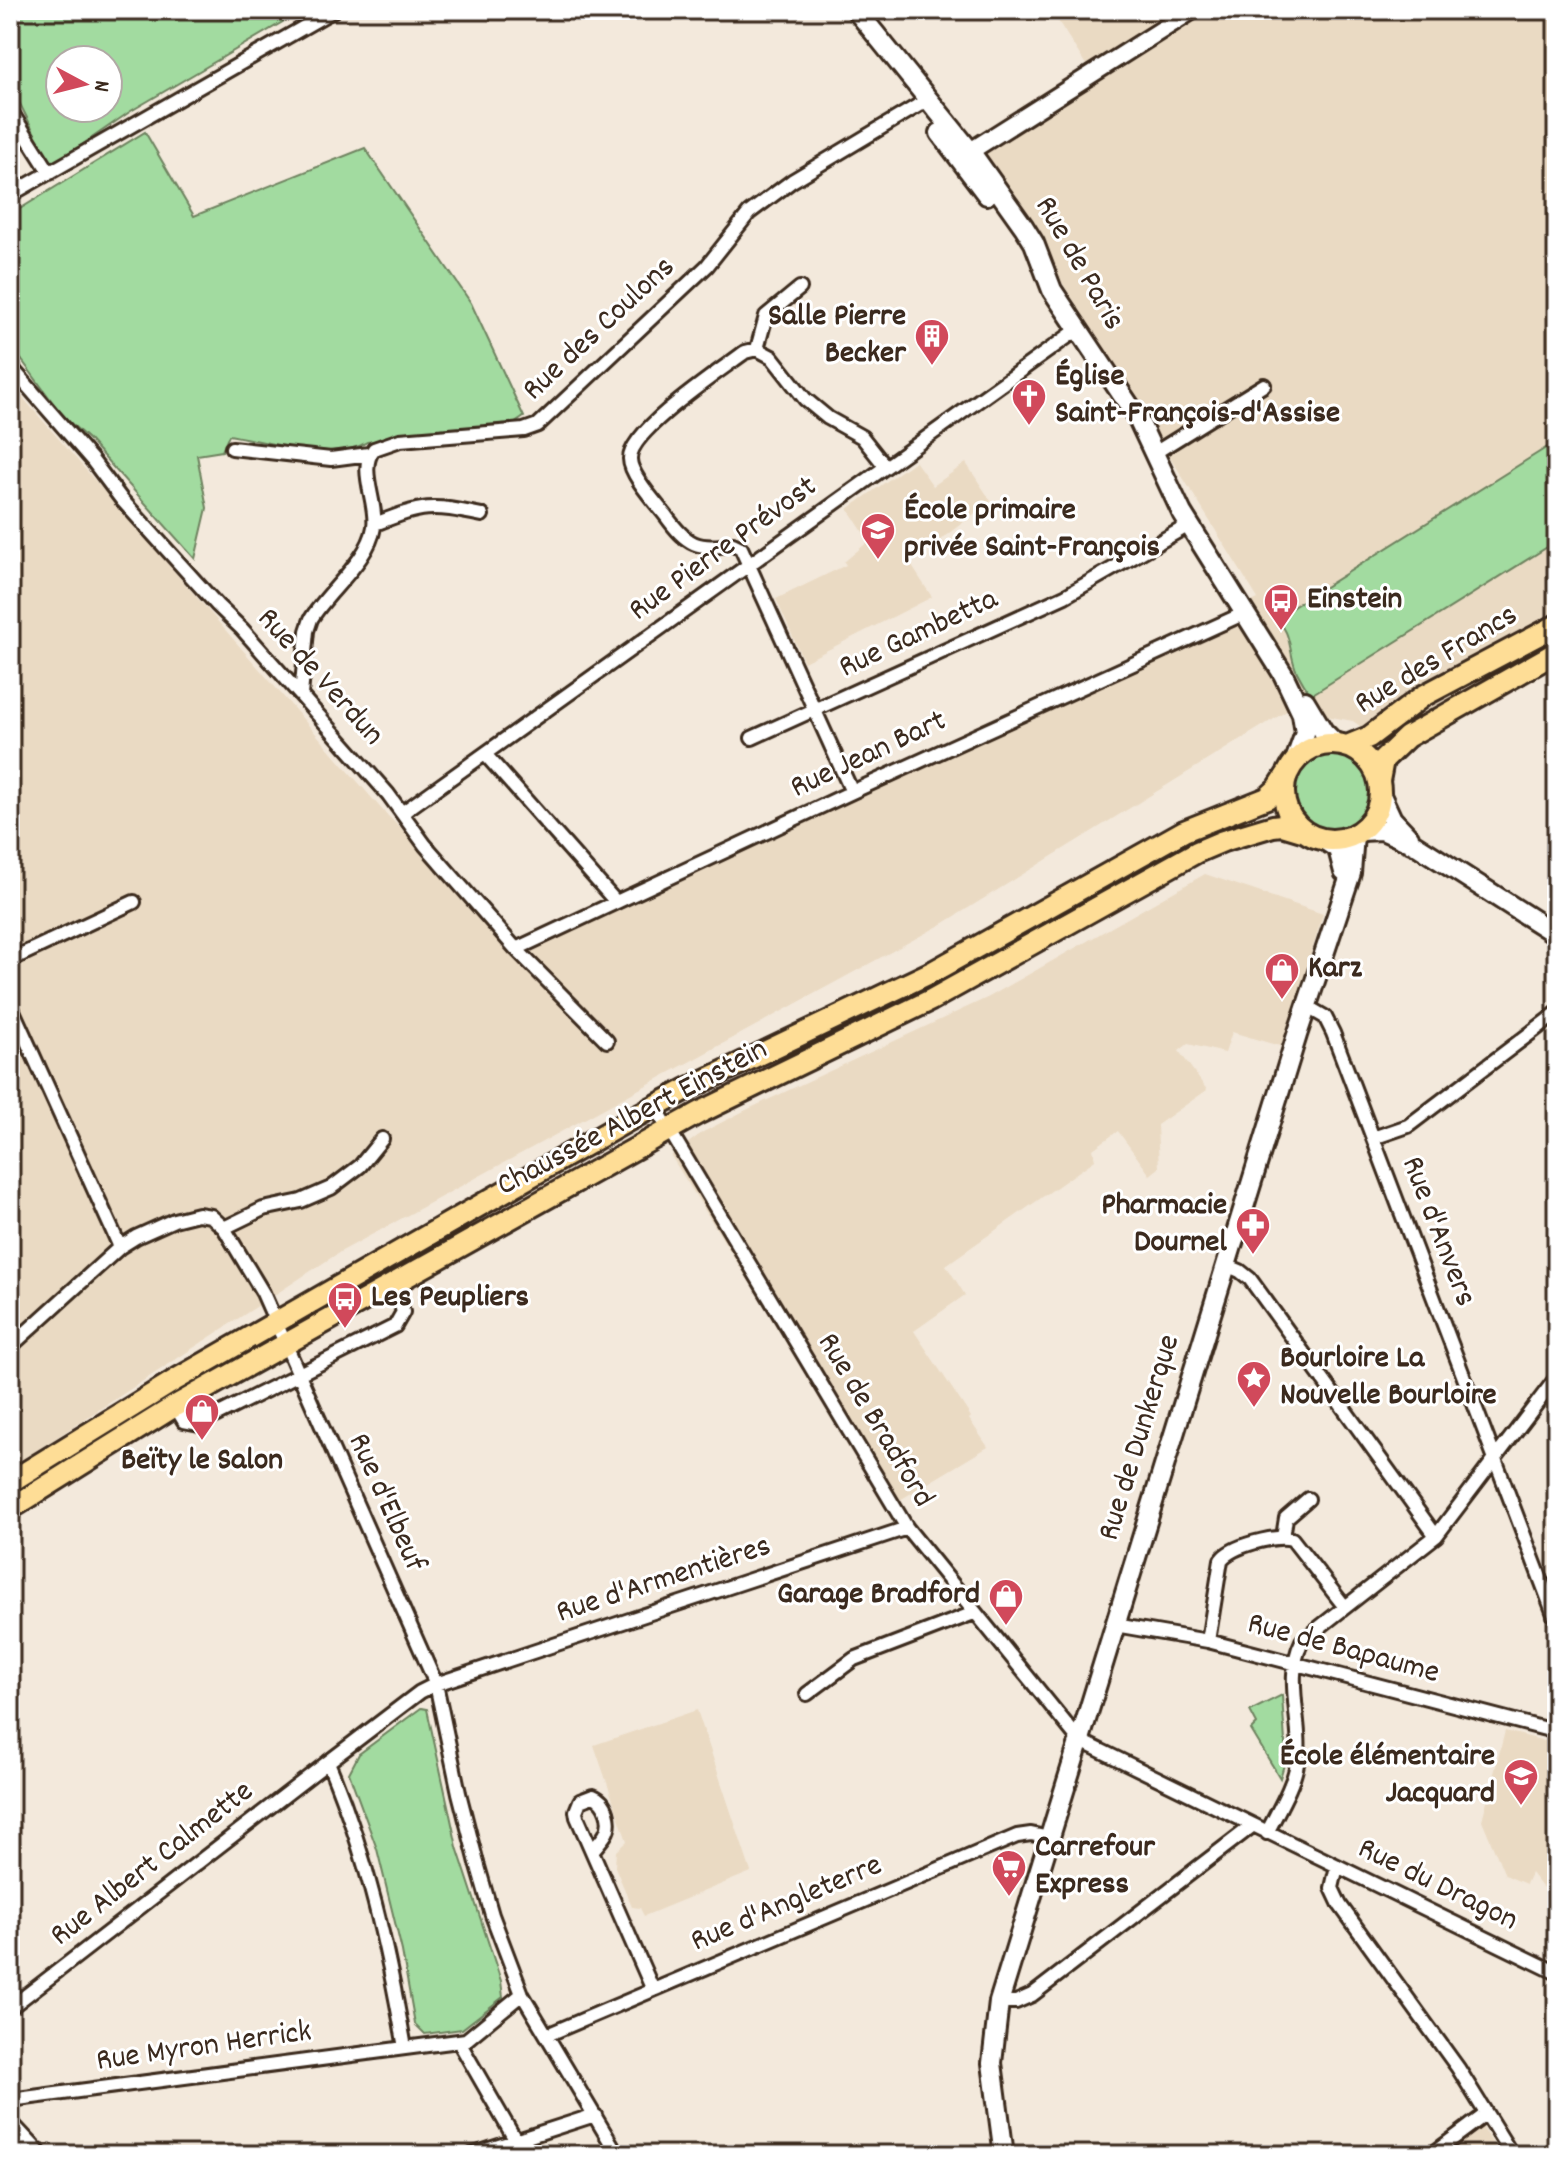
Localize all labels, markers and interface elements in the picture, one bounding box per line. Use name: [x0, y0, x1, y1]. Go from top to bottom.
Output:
north arrow: [44, 44, 124, 124]
text: N: [84, 79, 116, 93]
street label: Rue de Paris: [1021, 188, 1135, 340]
street label: Rue des Coulons: [513, 247, 687, 413]
place label: Salle Pierre Becker: [768, 295, 907, 378]
building icon: Salle Pierre Becker: [913, 317, 951, 367]
place label: Église Saint-François-d'Assise: [1055, 355, 1340, 438]
church icon: Église Saint-François-d'Assise: [1010, 377, 1048, 427]
street label: Rue Pierre Prévost: [620, 466, 828, 634]
place label: École primaire privée Saint-François: [904, 489, 1160, 572]
school or university icon: École primaire privée Saint-François: [859, 511, 897, 561]
street label: Rue Gambetta: [832, 578, 1007, 692]
place label: Einstein: [1307, 578, 1402, 624]
bus stop icon: Einstein: [1262, 582, 1300, 632]
street label: Rue des Francs: [1347, 594, 1527, 728]
street label: Rue de Verdun: [244, 599, 394, 757]
street label: Rue Jean Bart: [783, 700, 955, 812]
place label: Karz: [1308, 947, 1363, 993]
shop icon: Karz: [1263, 951, 1301, 1001]
street label: Chaussée Albert Einstein: [489, 1028, 777, 1210]
street label: Rue d'Anvers: [1387, 1150, 1487, 1314]
place label: Pharmacie Dournel: [1101, 1184, 1227, 1267]
pharmacy icon: Pharmacie Dournel: [1234, 1206, 1272, 1256]
place label: Les Peupliers: [371, 1276, 529, 1322]
bus stop icon: Les Peupliers: [326, 1280, 364, 1330]
street label: Rue de Bradford: [804, 1325, 944, 1517]
street label: Rue de Dunkerque: [1088, 1329, 1194, 1547]
place label: Bourloire La Nouvelle Bourloire: [1280, 1337, 1497, 1420]
place icon: Bourloire La Nouvelle Bourloire: [1235, 1359, 1273, 1409]
shop icon: Beïty le Salon: [183, 1392, 221, 1442]
street label: Rue d'Elbeuf: [334, 1426, 436, 1580]
place label: Beïty le Salon: [121, 1439, 283, 1485]
street label: Rue d'Armentières: [551, 1525, 777, 1637]
place label: Garage Bradford: [777, 1573, 980, 1619]
shop icon: Garage Bradford: [987, 1577, 1025, 1627]
street label: Rue de Bapaume: [1242, 1602, 1444, 1698]
place label: École élémentaire Jacquard: [1280, 1735, 1495, 1818]
school or university icon: École élémentaire Jacquard: [1502, 1757, 1540, 1807]
street label: Rue Albert Calmette: [42, 1771, 264, 1959]
place label: Carrefour Express: [1035, 1826, 1156, 1909]
street label: Rue du Dragon: [1349, 1827, 1525, 1945]
street label: Rue d'Angleterre: [684, 1844, 890, 1966]
supermarket icon: Carrefour Express: [990, 1848, 1028, 1898]
street label: Rue Myron Herrick: [93, 2010, 315, 2086]

